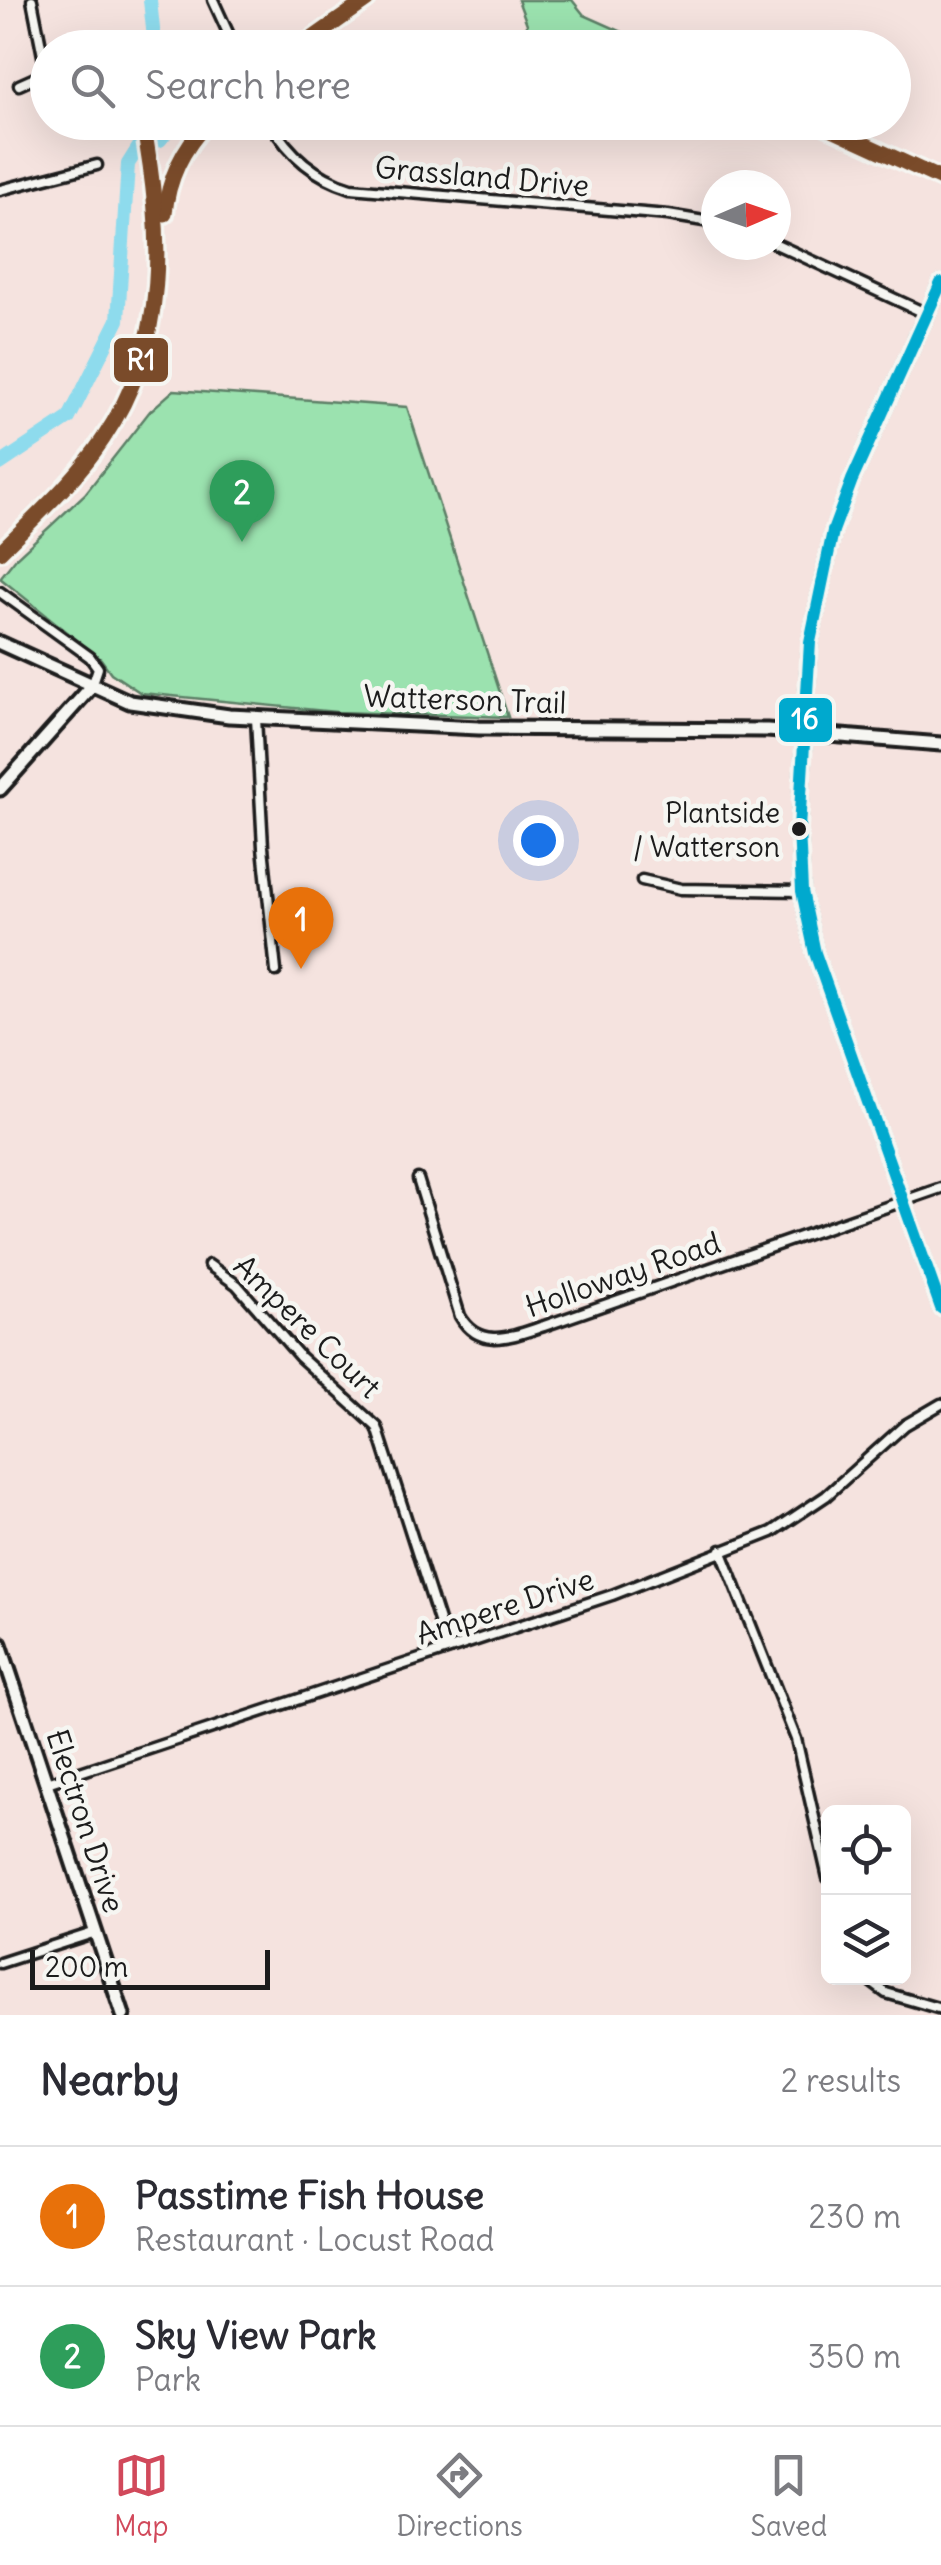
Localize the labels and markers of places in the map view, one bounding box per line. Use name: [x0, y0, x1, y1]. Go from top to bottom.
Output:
pin: 2: [210, 460, 274, 542]
place label: Plantside / Watterson: [633, 795, 780, 865]
marker: Plantside / Watterson: [789, 819, 809, 839]
pin: 1: [268, 886, 334, 969]

